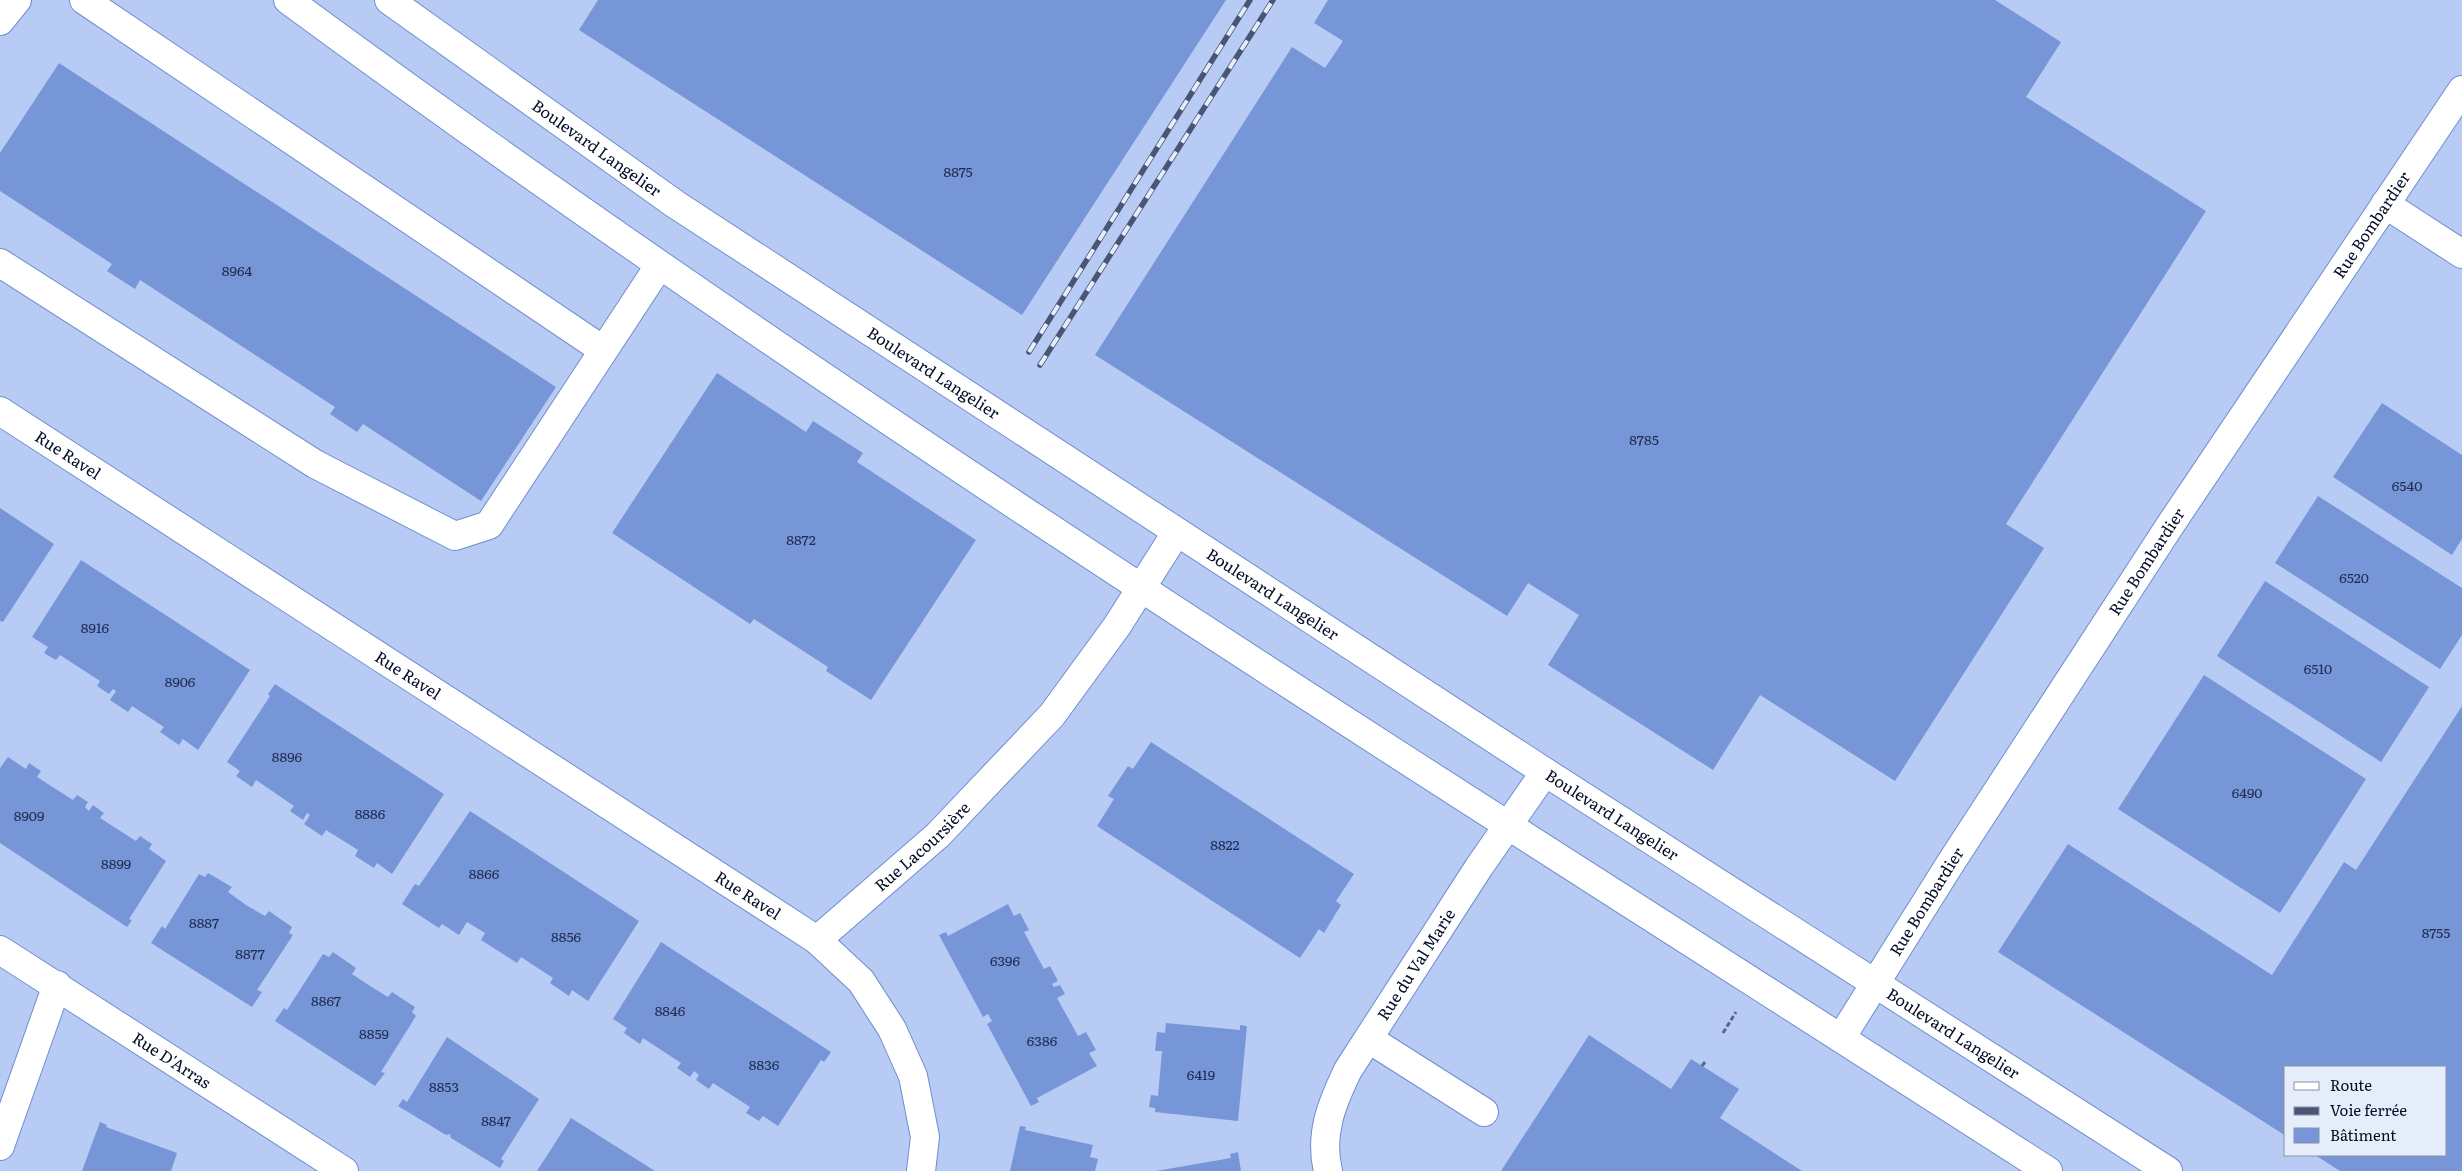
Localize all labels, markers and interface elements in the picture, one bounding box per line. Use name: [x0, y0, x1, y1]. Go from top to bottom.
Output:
street label: Boulevard Langelier: [528, 93, 667, 202]
house number: 8875: [943, 161, 973, 181]
street label: Rue Bombardier: [2326, 166, 2415, 282]
house number: 8964: [222, 260, 252, 280]
street label: Boulevard Langelier: [863, 320, 1005, 424]
street label: Rue Ravel: [31, 424, 106, 484]
house number: 8785: [1629, 429, 1659, 449]
house number: 6540: [2392, 475, 2422, 495]
street label: Rue Bombardier: [2102, 502, 2190, 619]
house number: 8872: [786, 529, 816, 549]
street label: Boulevard Langelier: [1202, 541, 1344, 646]
house number: 6520: [2339, 567, 2369, 587]
house number: 8916: [81, 617, 110, 637]
street label: Rue Ravel: [371, 644, 446, 705]
house number: 6510: [2304, 658, 2332, 678]
house number: 8906: [165, 671, 196, 691]
house number: 8896: [272, 746, 303, 766]
street label: Boulevard Langelier: [1541, 763, 1684, 866]
house number: 6490: [2232, 782, 2262, 802]
street label: Rue Lacoursière: [869, 796, 975, 896]
house number: 8886: [355, 803, 386, 823]
house number: 8909: [14, 805, 44, 825]
house number: 8822: [1210, 834, 1240, 854]
street label: Rue Bombardier: [1883, 842, 1969, 960]
house number: 8899: [101, 853, 131, 873]
house number: 8866: [469, 863, 500, 883]
street label: Rue Ravel: [711, 864, 786, 925]
street label: Rue du Val Marie: [1370, 903, 1460, 1024]
house number: 8887: [189, 912, 219, 932]
house number: 8755: [2422, 922, 2450, 942]
house number: 8856: [551, 926, 582, 946]
house number: 8877: [235, 943, 265, 963]
house number: 6396: [990, 950, 1020, 970]
street label: Boulevard Langelier: [1882, 981, 2025, 1084]
house number: 8867: [311, 990, 341, 1010]
house number: 8846: [655, 1000, 686, 1020]
house number: 8859: [359, 1023, 389, 1043]
street label: Rue D'Arras: [128, 1025, 216, 1094]
house number: 6386: [1027, 1030, 1058, 1050]
house number: 8836: [749, 1054, 780, 1074]
house number: 6419: [1187, 1064, 1215, 1084]
legend: [2284, 1066, 2447, 1156]
text: Route: [2330, 1073, 2372, 1096]
house number: 8853: [429, 1076, 459, 1096]
text: Voie ferrée: [2330, 1098, 2407, 1121]
house number: 8847: [481, 1110, 511, 1130]
text: Bâtiment: [2330, 1123, 2396, 1146]

